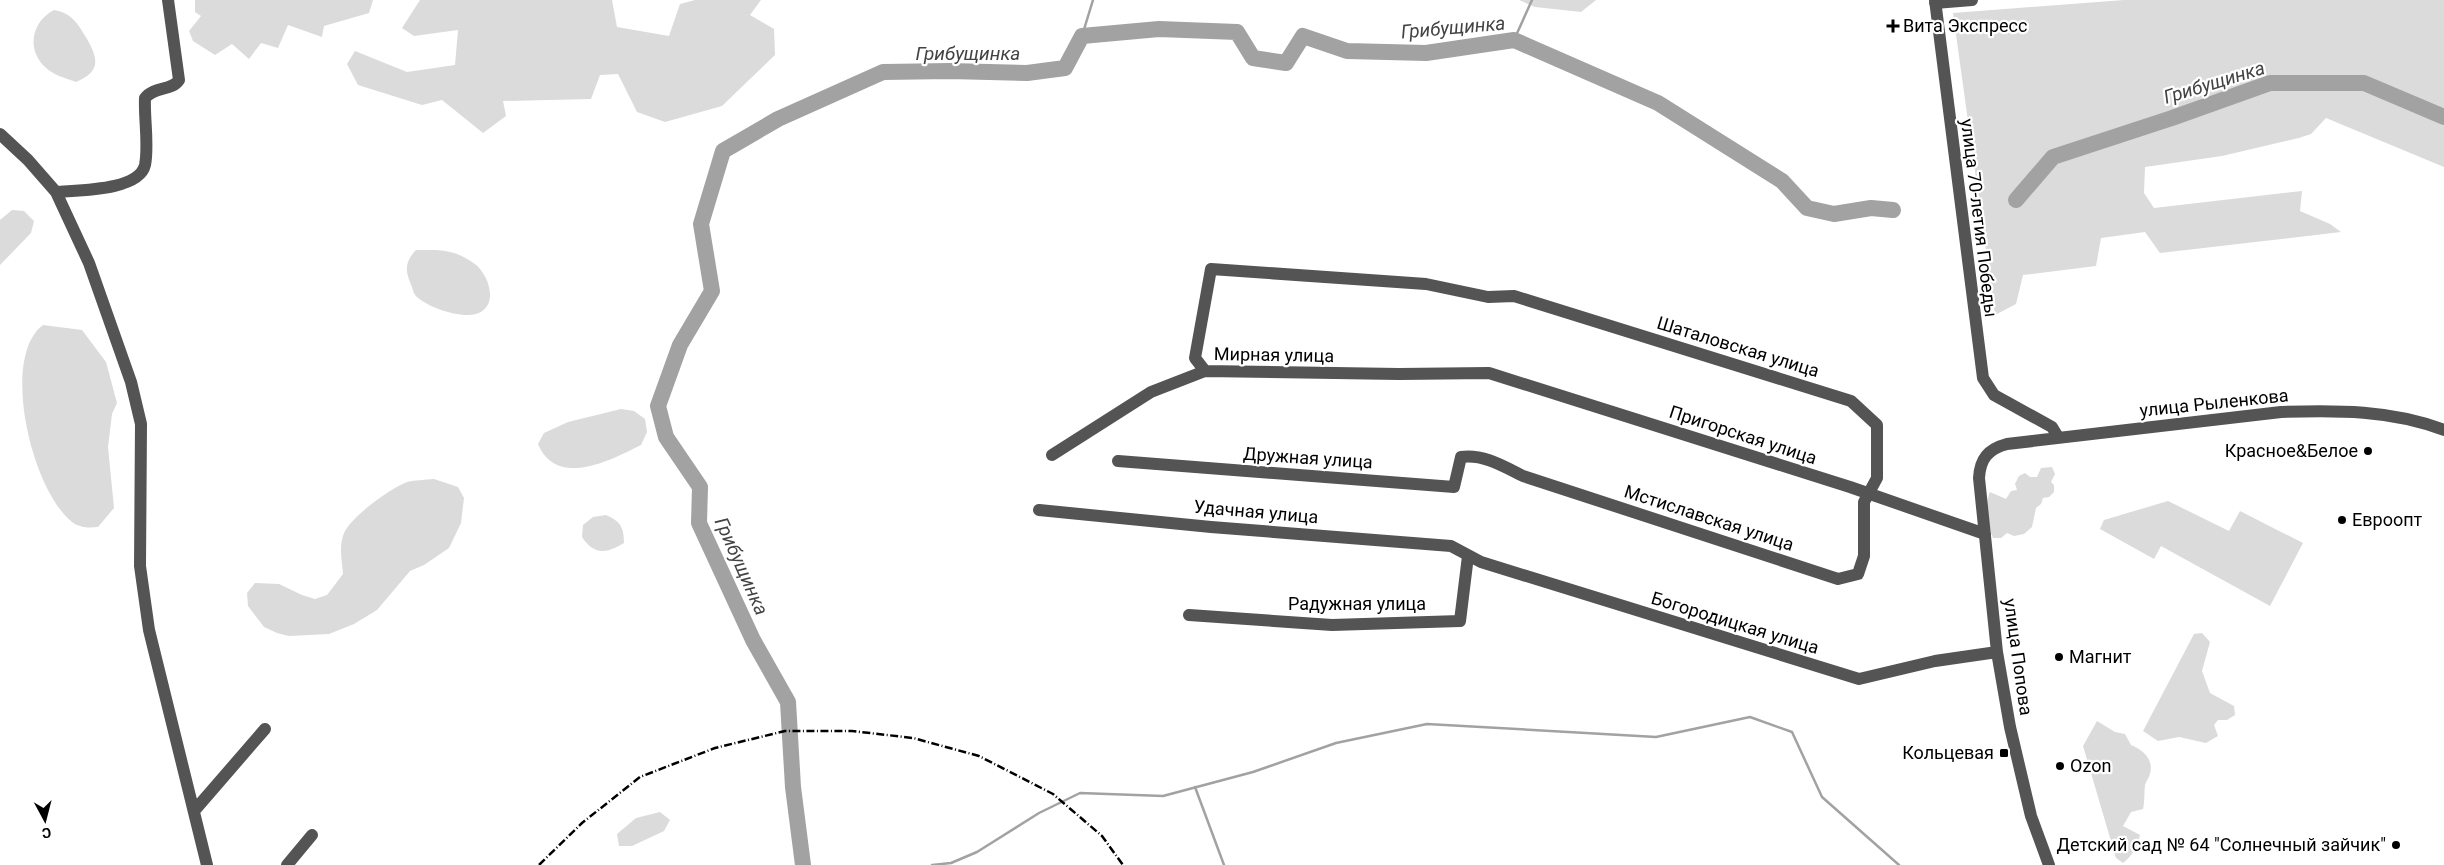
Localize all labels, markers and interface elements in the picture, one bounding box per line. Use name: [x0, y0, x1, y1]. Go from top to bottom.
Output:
water label: Грибущинка: [1400, 11, 1506, 44]
place label: Вита Экспресс: [1903, 15, 2027, 36]
marker: Вита Экспресс: [1887, 20, 1899, 32]
water label: Грибущинка: [916, 42, 1020, 65]
water label: Грибущинка: [2161, 56, 2268, 109]
street label: улица 70-летия Победы: [1957, 118, 2002, 318]
street label: Шаталовская улица: [1654, 312, 1822, 381]
street label: Мирная улица: [1214, 343, 1334, 366]
street label: улица Рыленкова: [2139, 384, 2289, 421]
street label: Пригорская улица: [1667, 401, 1820, 468]
place label: Красное&Белое: [2225, 440, 2358, 461]
street label: Дружная улица: [1243, 443, 1373, 473]
marker: Красное&Белое: [2362, 445, 2374, 457]
street label: Мстиславская улица: [1622, 480, 1796, 555]
street label: Удачная улица: [1193, 496, 1319, 527]
place label: Евроопт: [2352, 509, 2423, 530]
water label: Грибущинка: [710, 514, 773, 619]
marker: Евроопт: [2336, 514, 2348, 526]
street label: Богородицкая улица: [1649, 587, 1822, 658]
street label: Радужная улица: [1288, 593, 1426, 614]
street label: улица Попова: [2000, 597, 2037, 717]
place label: Магнит: [2069, 646, 2132, 667]
marker: Магнит: [2053, 651, 2065, 663]
place label: Кольцевая: [1902, 742, 1994, 763]
marker: Кольцевая: [1998, 747, 2010, 759]
place label: Ozon: [2070, 755, 2111, 776]
marker: Ozon: [2054, 760, 2066, 772]
north arrow: [20, 795, 70, 845]
text: С: [41, 824, 52, 841]
place label: Детский сад № 64 "Солнечный зайчик": [2057, 834, 2386, 855]
marker: Детский сад № 64 "Солнечный зайчик": [2390, 839, 2402, 851]

